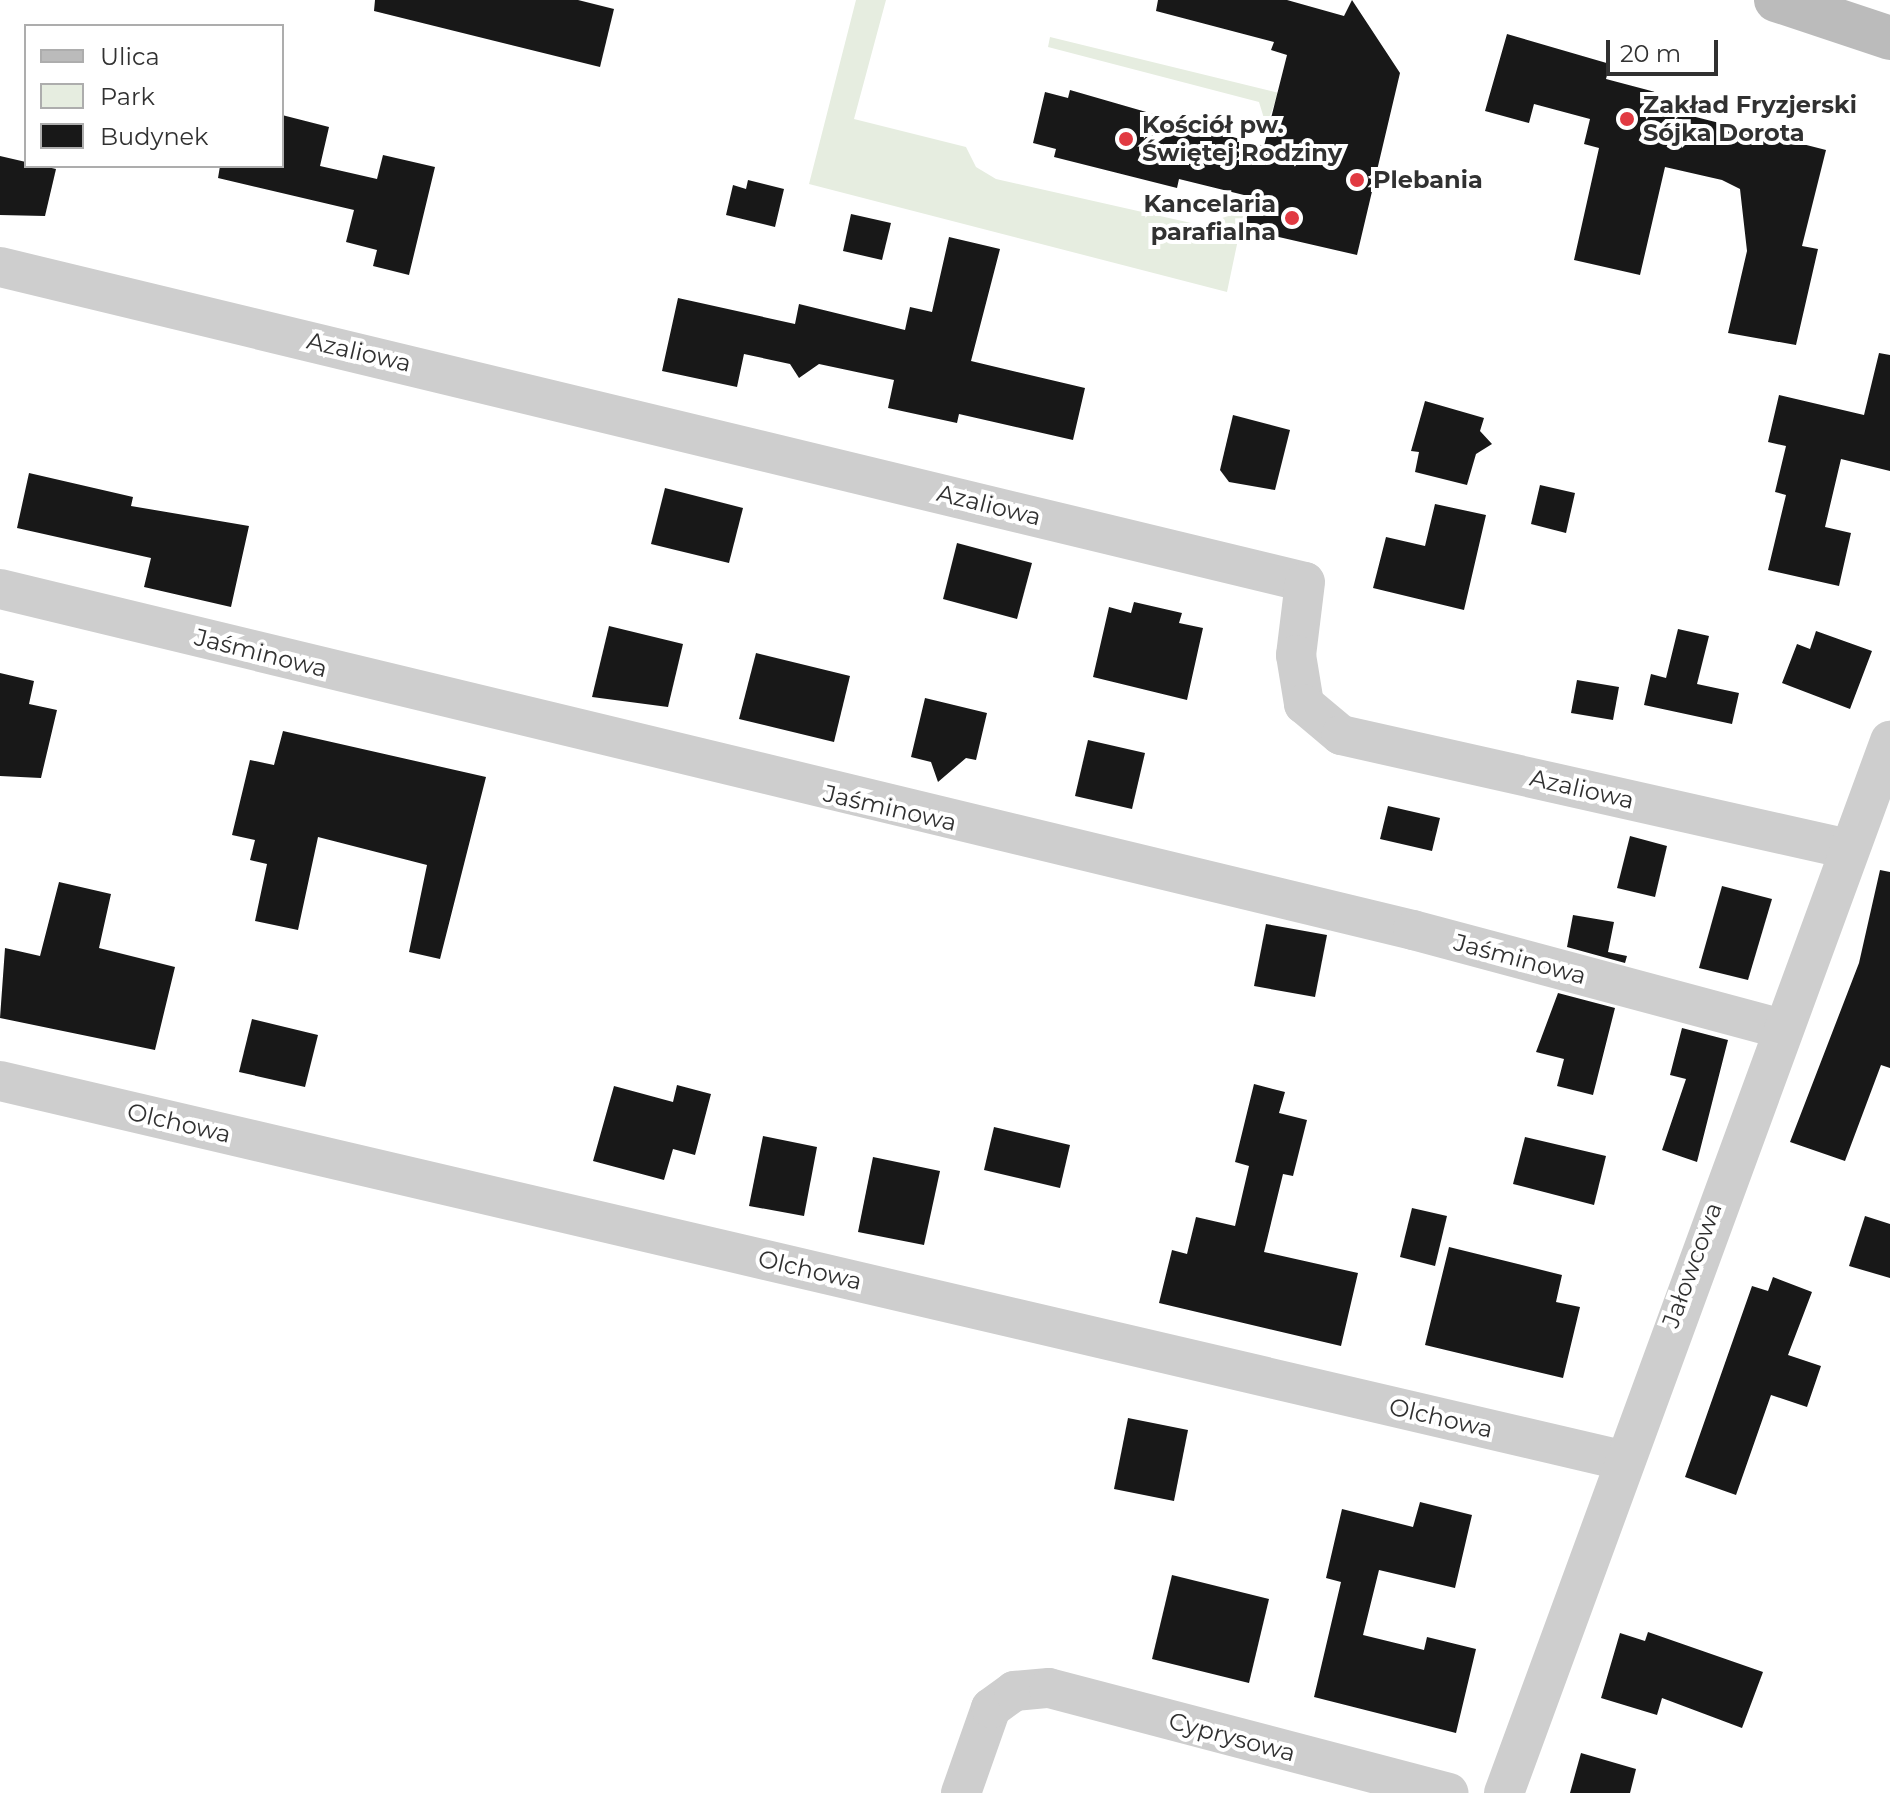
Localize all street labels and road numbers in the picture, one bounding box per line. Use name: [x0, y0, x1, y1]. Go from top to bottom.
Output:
street label: Azaliowa: [304, 326, 414, 378]
street label: Azaliowa: [934, 478, 1044, 532]
street label: Jaśminowa: [192, 623, 330, 683]
street label: Azaliowa: [1527, 763, 1637, 815]
street label: Jaśminowa: [821, 779, 959, 837]
street label: Jaśminowa: [1451, 928, 1589, 990]
street label: Olchowa: [124, 1097, 234, 1149]
street label: Jałowcowa: [1656, 1198, 1728, 1332]
street label: Olchowa: [755, 1244, 865, 1296]
street label: Olchowa: [1386, 1392, 1496, 1444]
street label: Cyprysowa: [1166, 1706, 1298, 1768]

